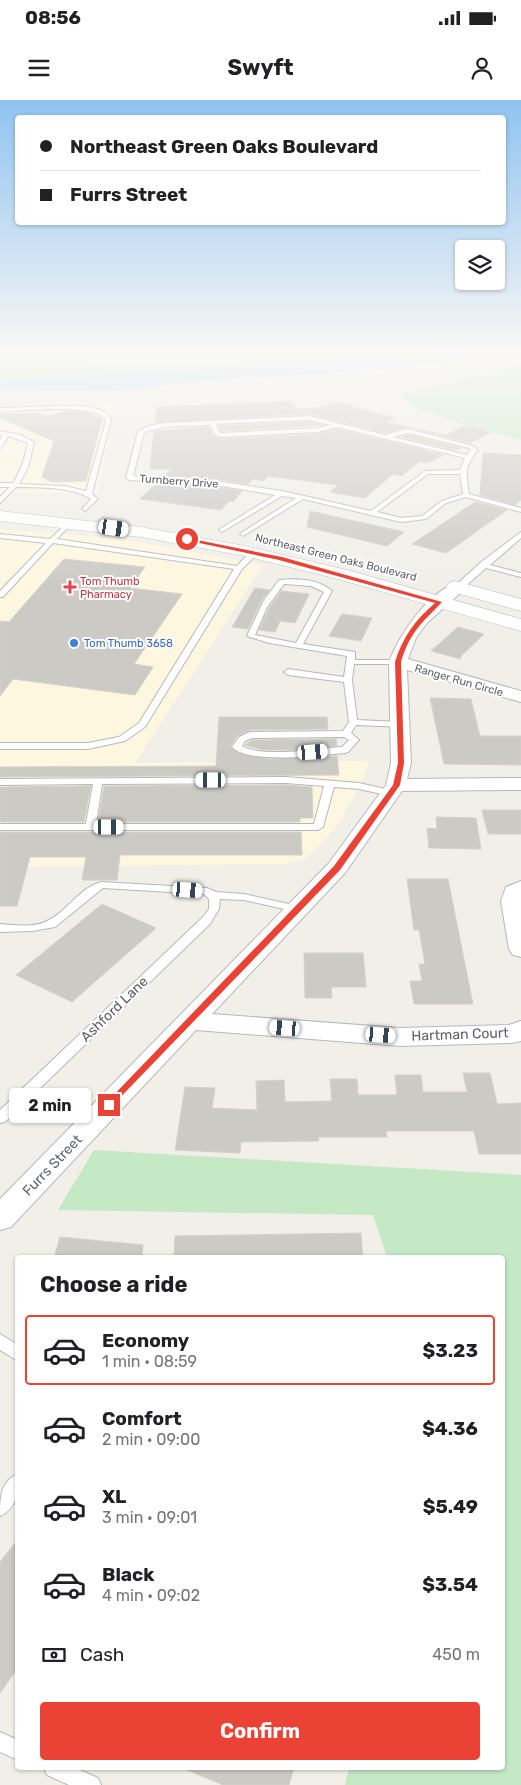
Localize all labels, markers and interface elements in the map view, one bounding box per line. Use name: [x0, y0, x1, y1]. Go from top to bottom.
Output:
text: 08:56: [25, 6, 81, 29]
icon: menu: [25, 54, 53, 82]
text: Swyft: [227, 54, 294, 81]
icon: person: [468, 54, 496, 82]
text: Northeast Green Oaks Boulevard: [70, 135, 378, 158]
text: Furrs Street: [70, 183, 187, 206]
map controls: [455, 240, 505, 290]
button: layers: [455, 240, 505, 290]
street label: Turnberry Drive: [139, 472, 219, 491]
car: [98, 518, 129, 538]
route start: [176, 528, 198, 550]
street label: Northeast Green Oaks Boulevard: [254, 531, 418, 584]
place label: Tom Thumb Pharmacy: [80, 575, 140, 601]
marker: Tom Thumb Pharmacy: [64, 581, 76, 593]
marker: Tom Thumb 3658: [68, 637, 80, 649]
place label: Tom Thumb 3658: [84, 637, 173, 650]
street label: Ranger Run Circle: [413, 662, 505, 699]
car: [297, 743, 328, 761]
car: [196, 773, 226, 788]
car: [94, 820, 124, 835]
car: [172, 881, 203, 899]
street label: Ashford Lane: [77, 973, 152, 1046]
car: [269, 1019, 300, 1037]
street label: Hartman Court: [411, 1024, 509, 1045]
car: [365, 1026, 396, 1044]
callout: 2 min: [9, 1088, 92, 1122]
route end: [98, 1094, 120, 1116]
text: 2 min: [28, 1096, 72, 1115]
street label: Furrs Street: [19, 1131, 86, 1199]
text: Choose a ride: [40, 1271, 187, 1298]
icon: car: [42, 1328, 87, 1373]
text: Economy: [102, 1329, 189, 1352]
text: $3.23: [423, 1339, 478, 1362]
text: 1 min · 08:59: [102, 1352, 197, 1371]
icon: car: [42, 1406, 87, 1451]
text: Comfort: [102, 1407, 182, 1430]
text: $4.36: [422, 1417, 478, 1440]
text: 2 min · 09:00: [102, 1430, 200, 1449]
icon: car: [42, 1484, 87, 1529]
text: XL: [102, 1485, 126, 1508]
text: $5.49: [423, 1495, 478, 1518]
text: 3 min · 09:01: [102, 1508, 197, 1527]
icon: car: [42, 1562, 87, 1607]
text: Black: [102, 1563, 154, 1586]
text: $3.54: [422, 1573, 478, 1596]
text: 4 min · 09:02: [102, 1586, 200, 1605]
icon: cash: [40, 1641, 68, 1669]
text: Cash: [80, 1643, 124, 1666]
text: 450 m: [432, 1645, 480, 1664]
button: Confirm: [40, 1702, 480, 1760]

